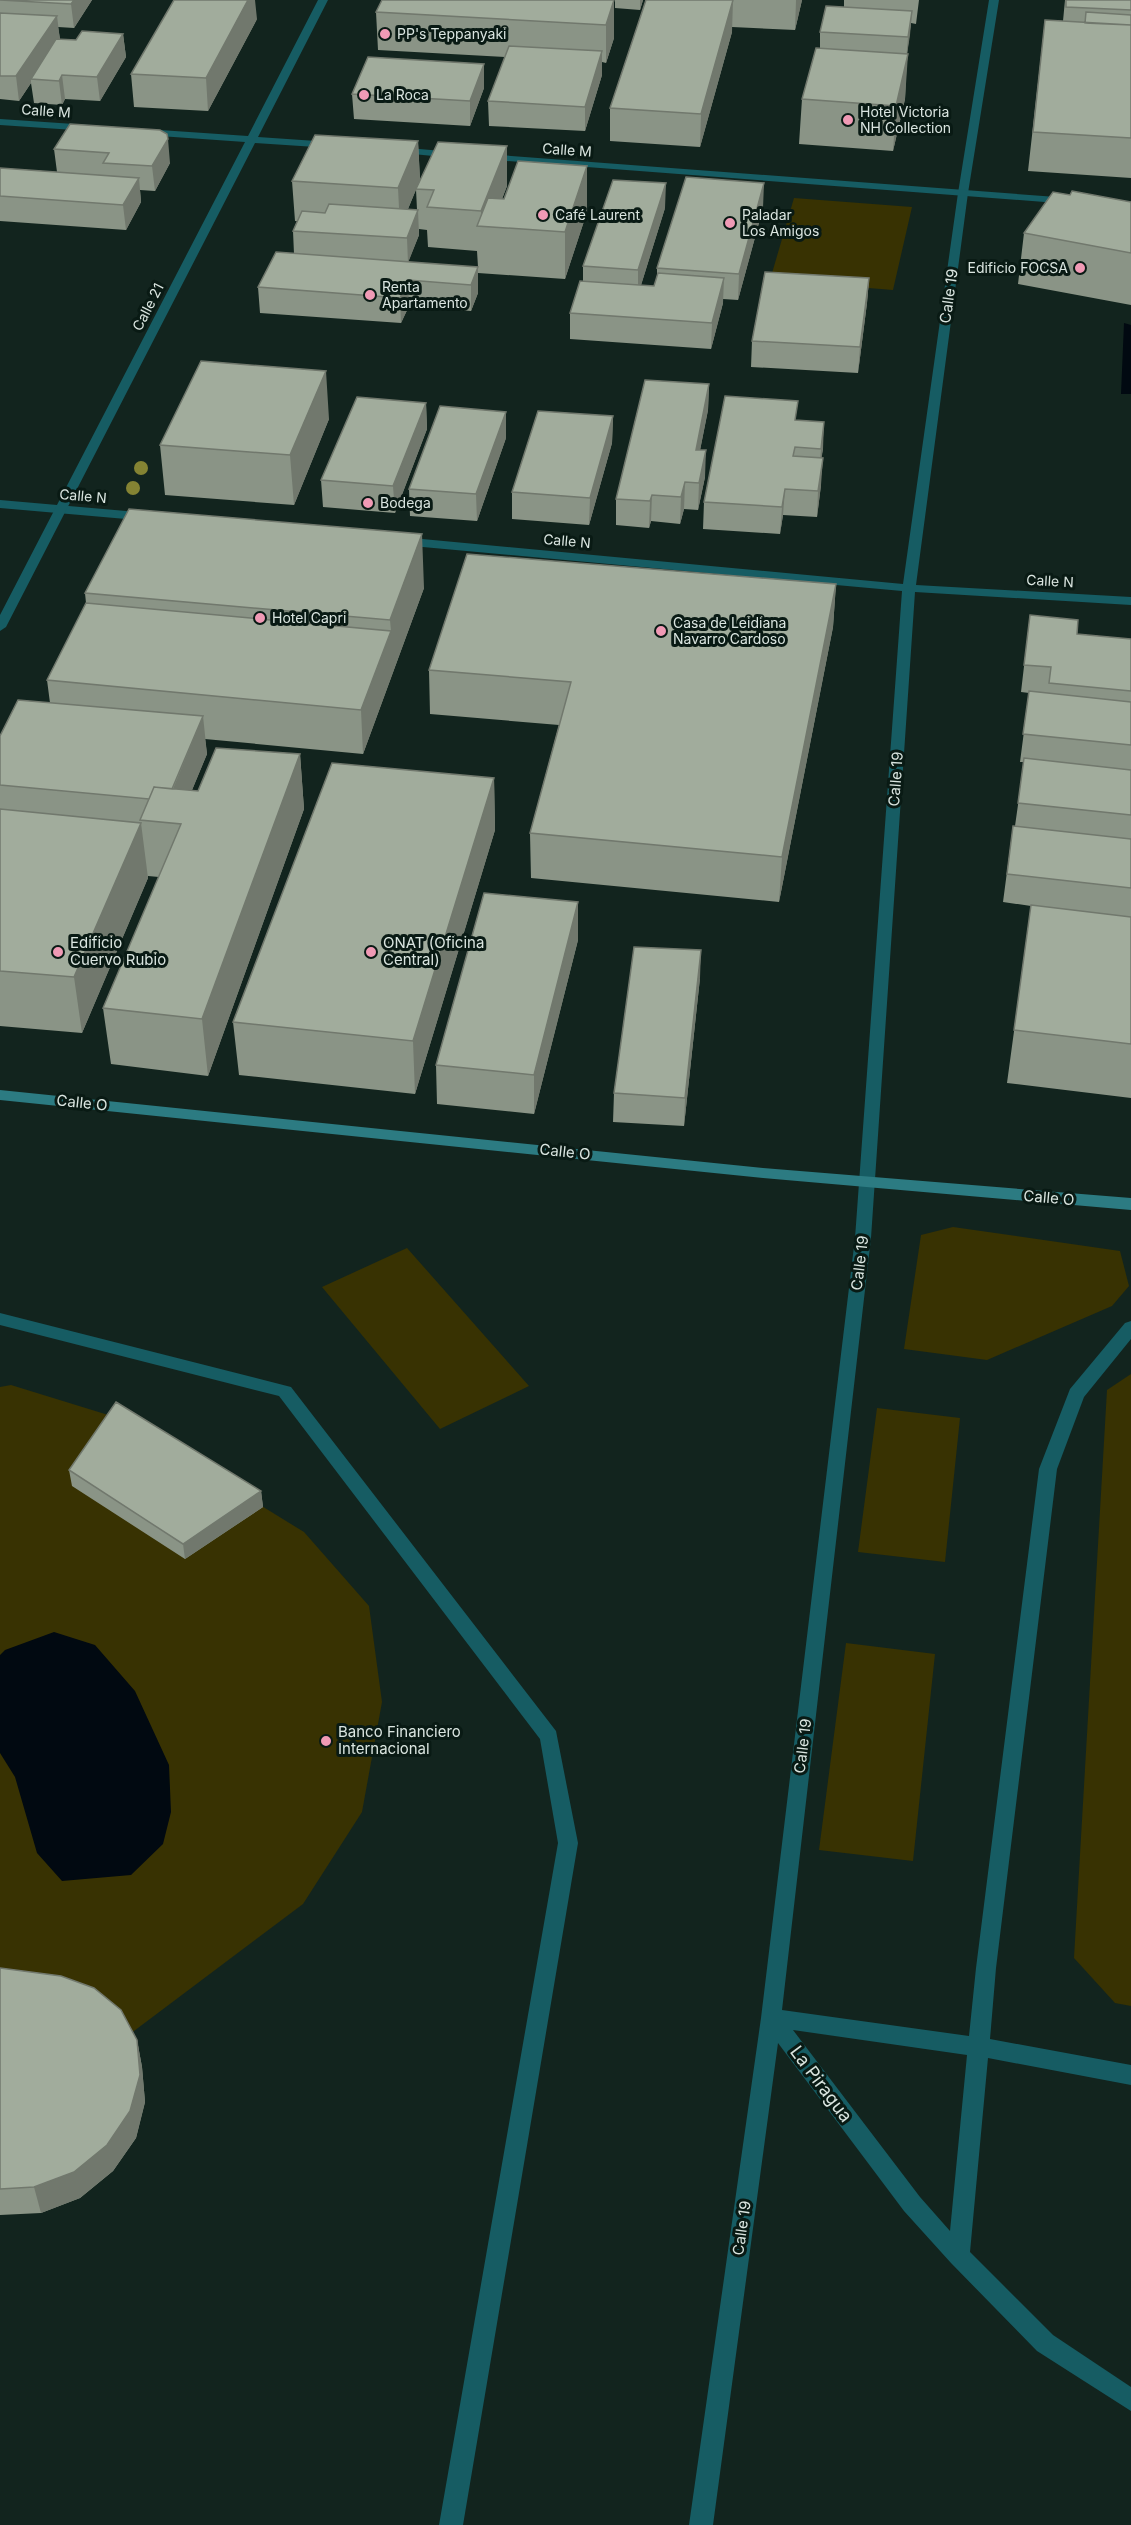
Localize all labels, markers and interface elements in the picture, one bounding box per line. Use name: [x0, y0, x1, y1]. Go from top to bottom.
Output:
place label: PP's Teppanyaki: [397, 25, 506, 42]
marker: PP's Teppanyaki: [378, 27, 392, 41]
place label: La Roca: [376, 86, 429, 103]
marker: La Roca: [357, 88, 371, 102]
street label: Calle M: [21, 100, 71, 121]
place label: Hotel Victoria NH Collection: [860, 103, 951, 136]
marker: Hotel Victoria NH Collection: [841, 113, 855, 127]
street label: Calle M: [542, 139, 592, 160]
place label: Café Laurent: [555, 206, 640, 223]
place label: Paladar Los Amigos: [742, 206, 819, 239]
marker: Café Laurent: [536, 208, 550, 222]
marker: Paladar Los Amigos: [723, 216, 737, 230]
place label: Edificio FOCSA: [967, 259, 1068, 276]
marker: Edificio FOCSA: [1073, 261, 1087, 275]
street label: Calle 19: [935, 267, 962, 324]
place label: Renta Apartamento: [382, 278, 468, 311]
street label: Calle 21: [128, 280, 167, 333]
marker: Renta Apartamento: [363, 288, 377, 302]
street label: Calle N: [59, 485, 107, 506]
place label: Bodega: [380, 494, 431, 511]
marker: Bodega: [361, 496, 375, 510]
street label: Calle N: [543, 530, 591, 551]
street label: Calle N: [1026, 571, 1074, 590]
place label: Hotel Capri: [272, 609, 346, 626]
marker: Hotel Capri: [253, 611, 267, 625]
place label: Casa de Leidiana Navarro Cardoso: [673, 614, 786, 647]
marker: Casa de Leidiana Navarro Cardoso: [654, 624, 668, 638]
street label: Calle 19: [884, 751, 907, 807]
place label: Edificio Cuervo Rubio: [70, 933, 166, 969]
place label: ONAT (Oficina Central): [383, 933, 484, 969]
marker: Edificio Cuervo Rubio: [51, 945, 65, 959]
marker: ONAT (Oficina Central): [364, 945, 378, 959]
street label: Calle O: [56, 1090, 108, 1115]
street label: Calle O: [539, 1139, 591, 1164]
street label: Calle O: [1023, 1186, 1075, 1209]
street label: Calle 19: [847, 1234, 872, 1291]
street label: Calle 19: [790, 1717, 815, 1774]
place label: Banco Financiero Internacional: [338, 1722, 461, 1758]
marker: Banco Financiero Internacional: [319, 1734, 333, 1748]
street label: La Piragua: [786, 2041, 857, 2126]
street label: Calle 19: [728, 2199, 755, 2256]

